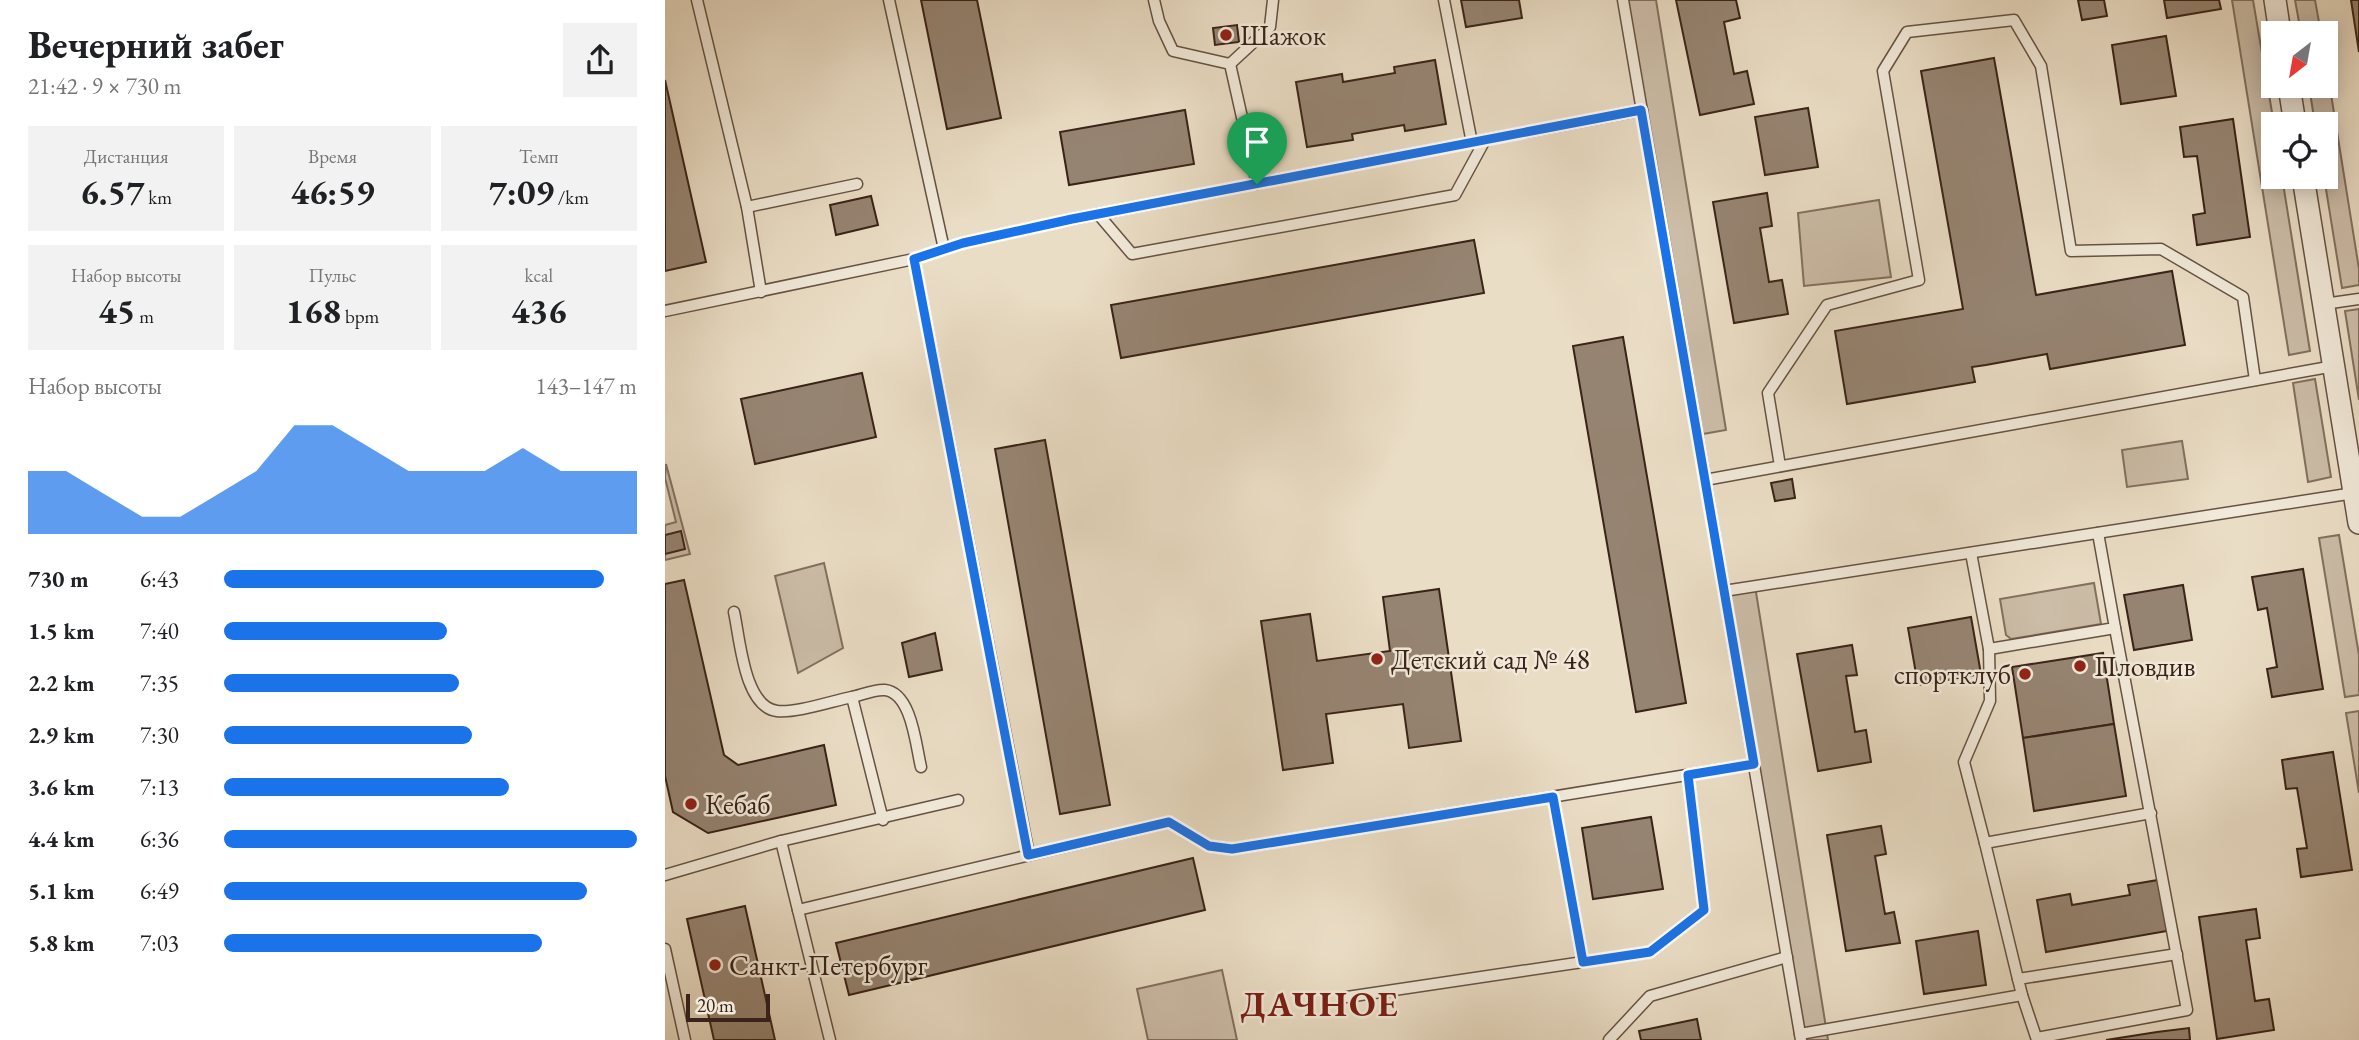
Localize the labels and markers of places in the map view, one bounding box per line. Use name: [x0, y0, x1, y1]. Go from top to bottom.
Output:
place label: Шажок: [1240, 17, 1326, 53]
marker: Шажок: [1218, 27, 1234, 43]
pin: [1227, 112, 1287, 184]
place label: Детский сад № 48: [1391, 641, 1590, 677]
place label: Пловдив: [2094, 648, 2195, 684]
marker: Детский сад № 48: [1369, 651, 1385, 667]
place label: спортклуб: [1894, 656, 2011, 692]
marker: Пловдив: [2072, 658, 2088, 674]
marker: спортклуб: [2017, 666, 2033, 682]
place label: Кебаб: [705, 786, 771, 822]
marker: Кебаб: [683, 796, 699, 812]
place label: Санкт-Петербург: [729, 947, 928, 983]
marker: Санкт-Петербург: [707, 957, 723, 973]

